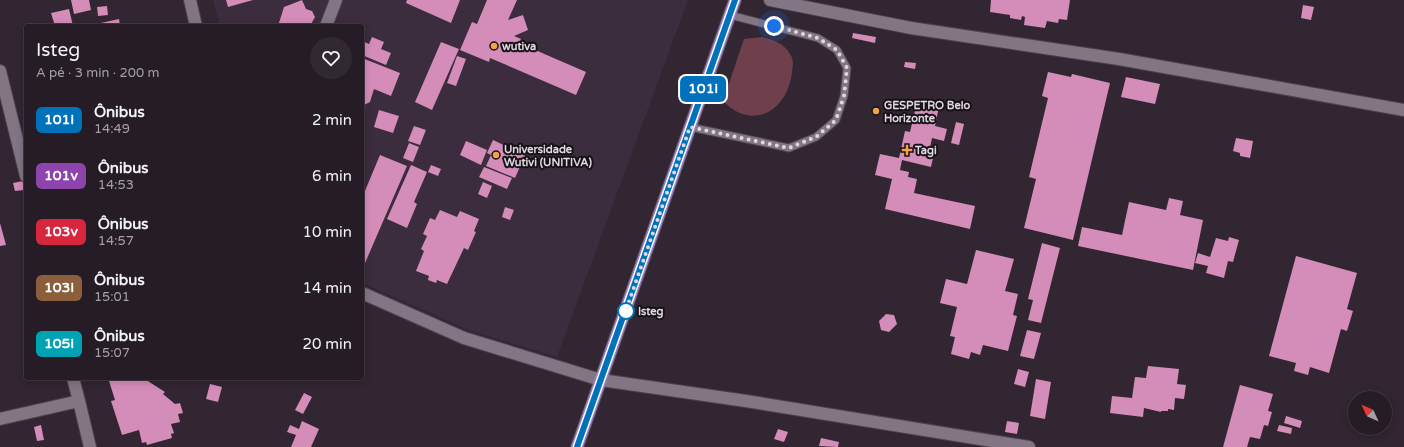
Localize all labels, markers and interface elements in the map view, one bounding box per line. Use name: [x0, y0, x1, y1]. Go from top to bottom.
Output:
your location: [764, 16, 784, 36]
button: heart: [310, 37, 352, 79]
text: Isteg: [36, 39, 80, 61]
place label: wutiva: [502, 40, 536, 53]
marker: wutiva: [489, 41, 499, 51]
text: A pé · 3 min · 200 m: [36, 65, 159, 81]
line badge: 101i: [675, 76, 731, 102]
text: 101i: [688, 80, 718, 97]
place label: GESPETRO Belo Horizonte: [884, 99, 970, 125]
text: Ônibus: [94, 103, 145, 121]
marker: GESPETRO Belo Horizonte: [871, 106, 881, 116]
text: 101i: [44, 111, 74, 128]
text: 2 min: [312, 111, 352, 129]
text: 14:49: [94, 121, 130, 137]
place label: Universidade Wutivi (UNITIVA): [504, 143, 592, 169]
place label: Tagi: [914, 144, 937, 158]
marker: Tagi: [902, 145, 912, 155]
marker: Universidade Wutivi (UNITIVA): [491, 150, 501, 160]
text: Ônibus: [98, 159, 149, 177]
text: 101v: [44, 167, 78, 184]
text: 6 min: [312, 167, 352, 185]
text: 14:53: [98, 177, 134, 193]
text: Ônibus: [98, 215, 149, 233]
text: 103v: [44, 223, 78, 240]
text: 10 min: [303, 223, 352, 241]
text: 14:57: [98, 233, 134, 249]
text: Ônibus: [94, 271, 145, 289]
text: 103i: [44, 279, 74, 296]
text: 14 min: [303, 279, 352, 297]
text: 15:01: [94, 289, 130, 305]
marker: Isteg: [617, 302, 635, 320]
place label: Isteg: [638, 305, 664, 319]
text: Ônibus: [94, 327, 145, 345]
text: 105i: [44, 335, 74, 352]
text: 20 min: [303, 335, 352, 353]
text: 15:07: [94, 345, 130, 361]
north arrow: [1348, 391, 1392, 435]
map controls: [1348, 391, 1392, 435]

